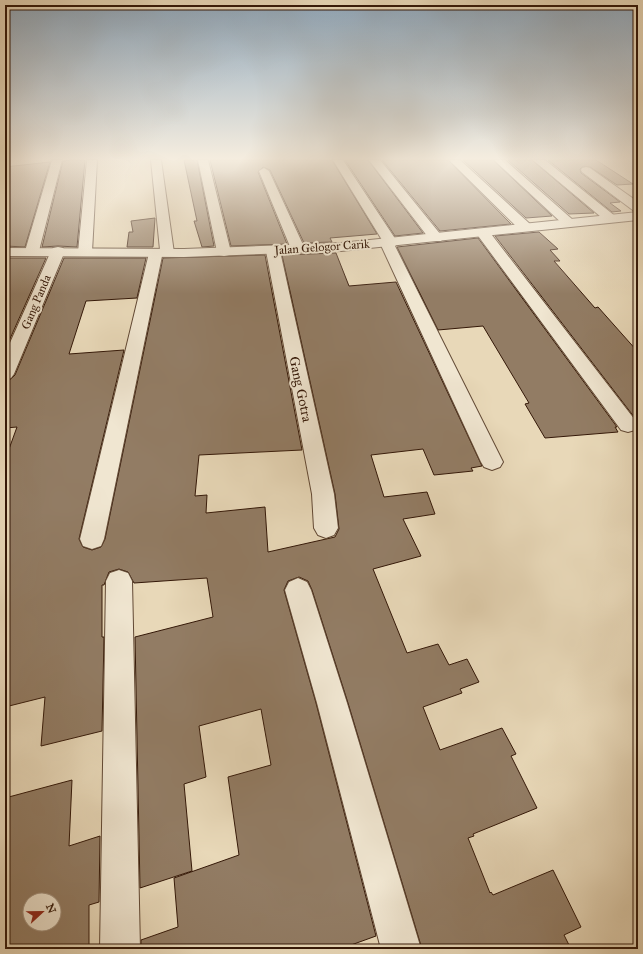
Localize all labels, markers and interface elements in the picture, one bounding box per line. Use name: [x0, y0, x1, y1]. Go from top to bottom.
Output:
street label: Jalan Gelogor Carik: [272, 237, 371, 258]
street label: Gang Panda: [18, 272, 55, 332]
street label: Gang Gotra: [285, 355, 316, 424]
north arrow: [22, 892, 62, 932]
text: N: [43, 902, 59, 916]

